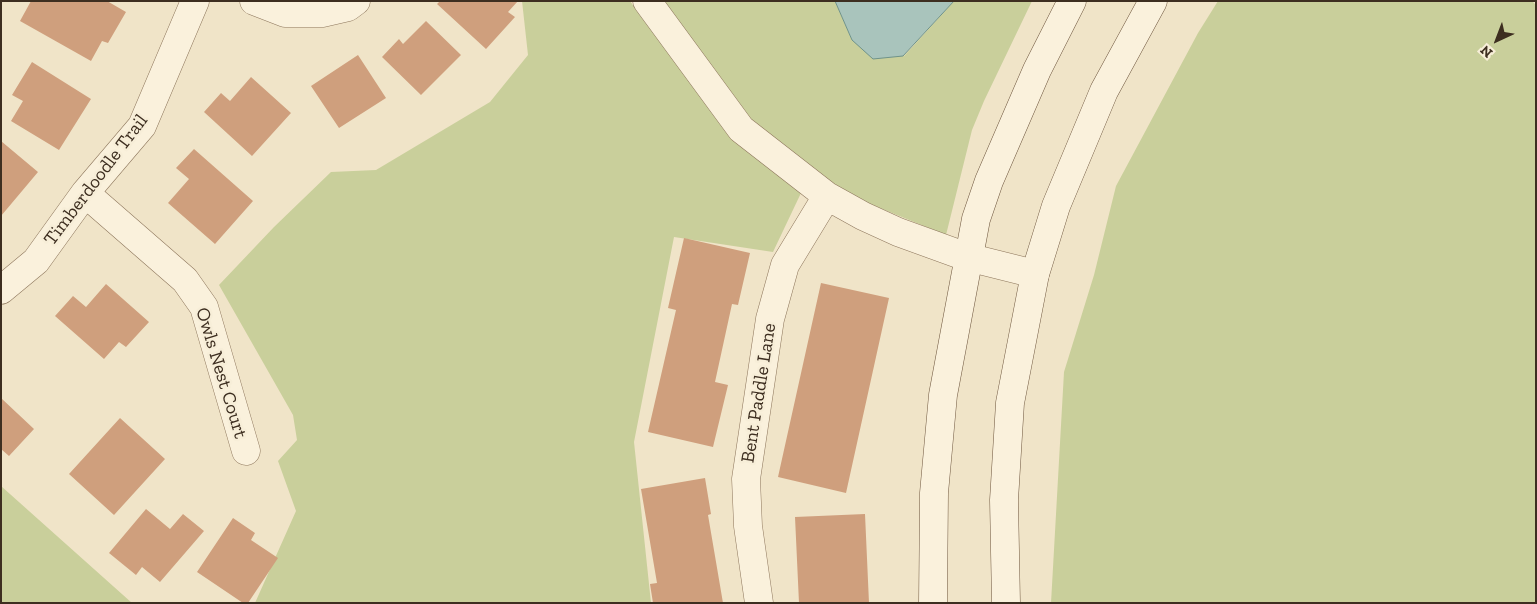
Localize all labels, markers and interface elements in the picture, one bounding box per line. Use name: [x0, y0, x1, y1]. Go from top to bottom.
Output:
north arrow: [1472, 15, 1522, 65]
text: N: [1477, 41, 1496, 61]
street label: Timberdoodle Trail: [39, 110, 153, 250]
street label: Owls Nest Court: [190, 305, 252, 441]
street label: Bent Paddle Lane: [737, 322, 781, 464]

